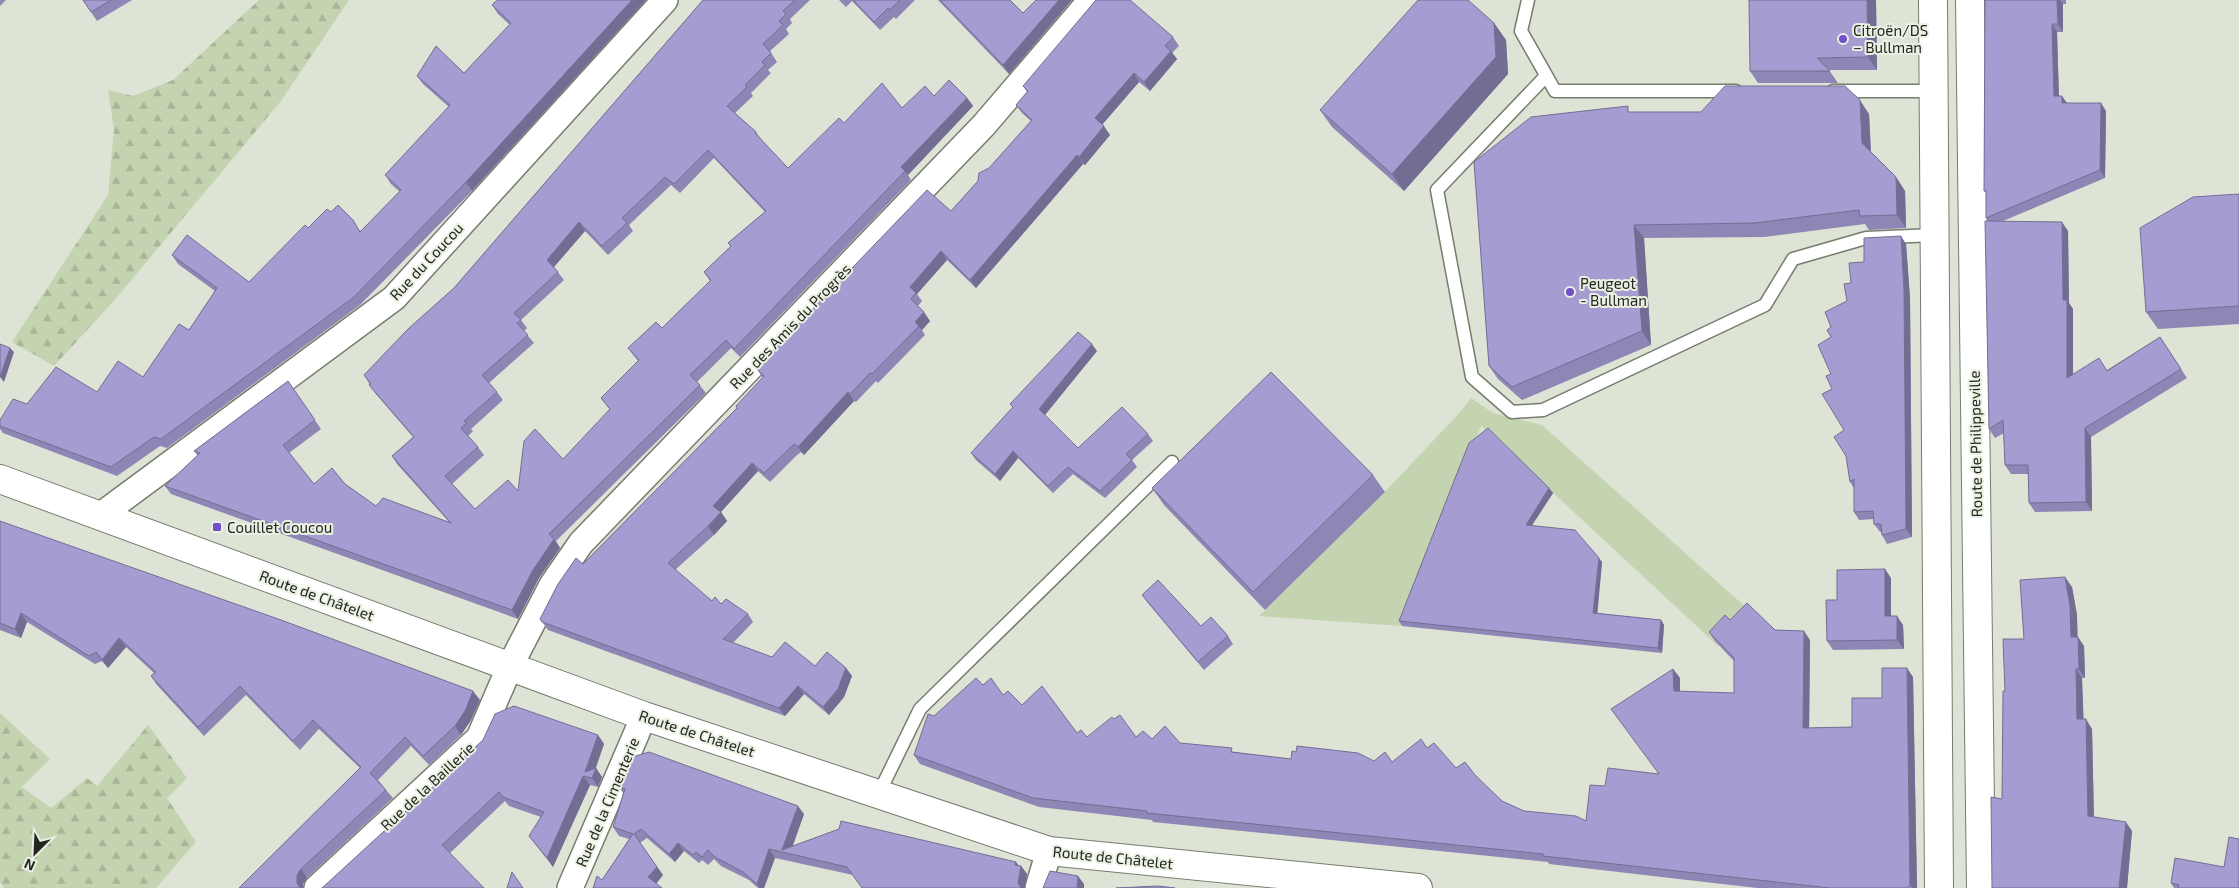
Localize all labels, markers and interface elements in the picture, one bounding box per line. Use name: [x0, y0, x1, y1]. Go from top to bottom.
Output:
place label: Citroën/DS – Bullman: [1853, 21, 1928, 56]
marker: Citroën/DS – Bullman: [1837, 33, 1849, 45]
street label: Rue du Coucou: [385, 218, 467, 304]
street label: Rue des Amis du Progrès: [725, 260, 855, 392]
place label: Peugeot - Bullman: [1580, 274, 1647, 309]
marker: Peugeot - Bullman: [1564, 286, 1576, 298]
street label: Route de Philippeville: [1965, 370, 1985, 518]
place label: Couillet Coucou: [227, 518, 332, 536]
marker: Couillet Coucou: [211, 521, 223, 533]
street label: Route de Châtelet: [257, 566, 377, 624]
street label: Route de Châtelet: [637, 706, 758, 760]
street label: Rue de la Cimenterie: [572, 735, 642, 869]
street label: Rue de la Baillerie: [377, 738, 477, 834]
north arrow: [10, 828, 60, 878]
street label: Route de Châtelet: [1052, 842, 1174, 872]
text: N: [21, 856, 38, 875]

